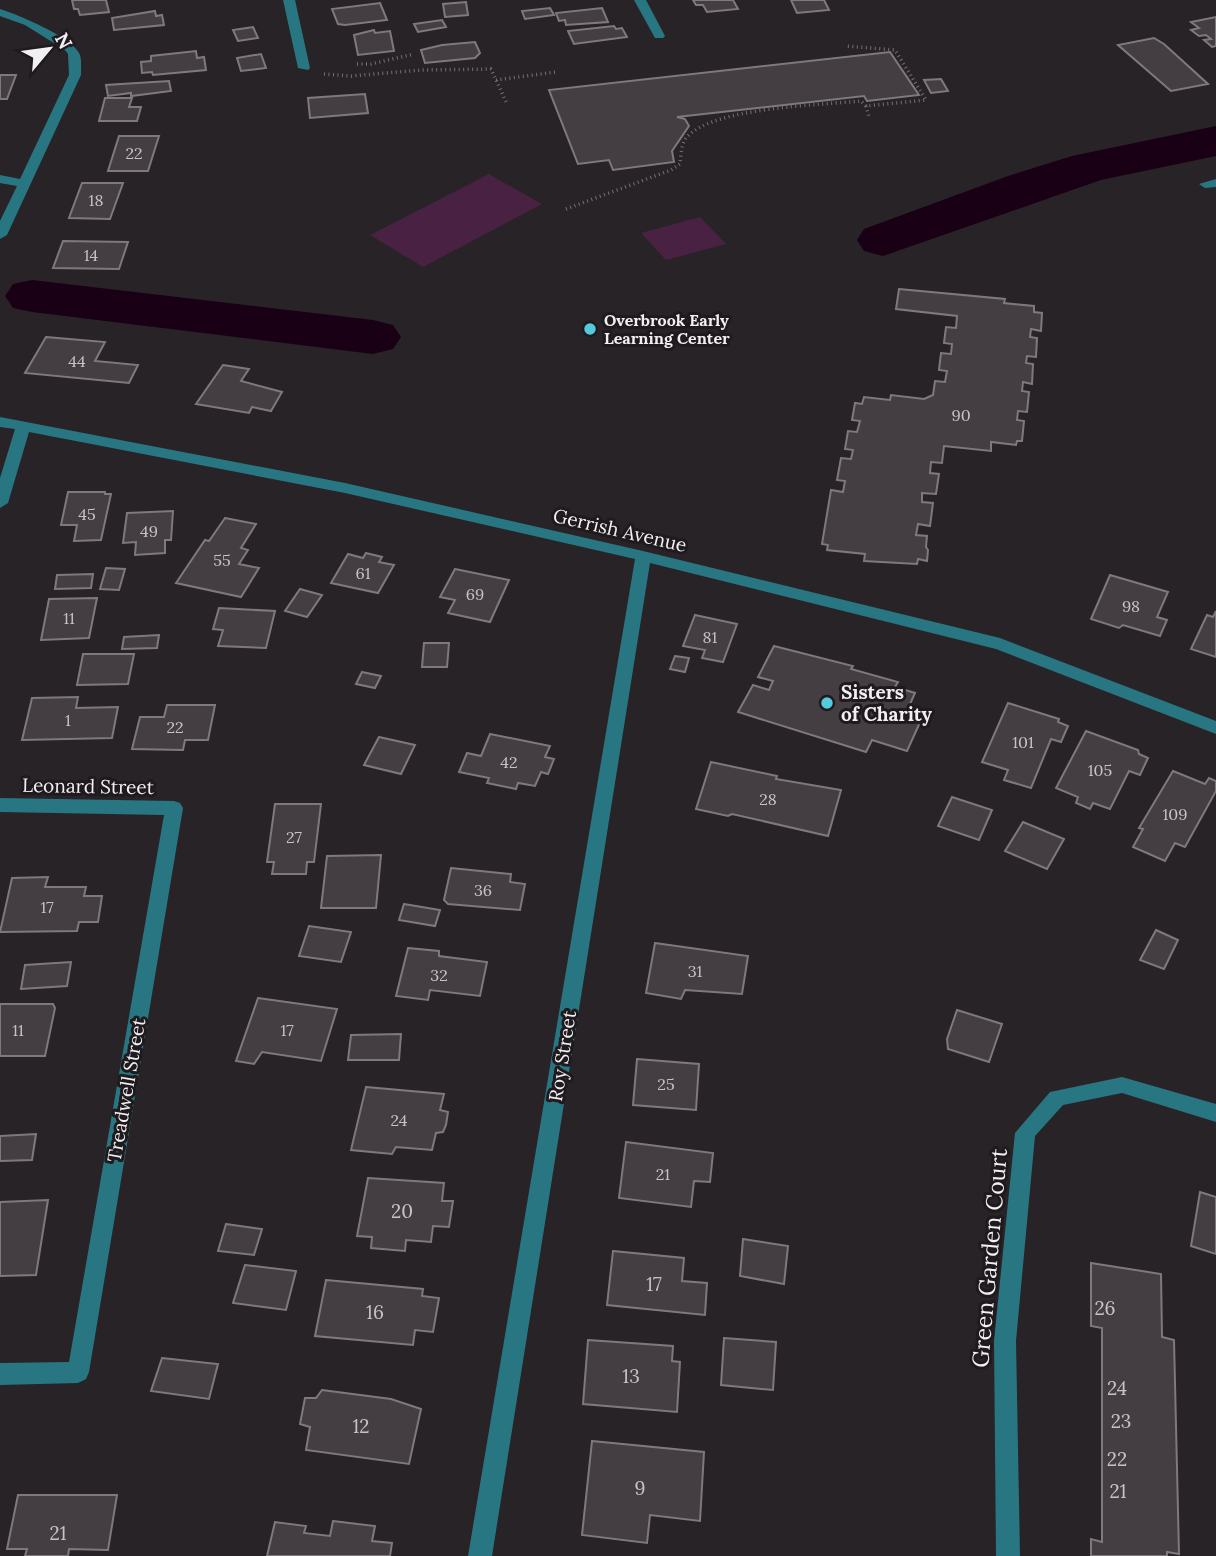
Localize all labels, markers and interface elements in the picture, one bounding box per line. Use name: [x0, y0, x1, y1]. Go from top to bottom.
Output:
north arrow: [14, 14, 84, 84]
text: N: [50, 29, 78, 53]
house number: 22: [125, 143, 143, 163]
house number: 18: [89, 190, 103, 210]
house number: 14: [84, 245, 99, 265]
place label: Overbrook Early Learning Center: [604, 310, 730, 348]
marker: Overbrook Early Learning Center: [582, 321, 598, 337]
house number: 44: [68, 351, 86, 371]
house number: 90: [951, 405, 971, 425]
street label: Gerrish Avenue: [551, 503, 689, 557]
house number: 45: [78, 504, 96, 524]
house number: 49: [140, 521, 158, 541]
house number: 55: [213, 550, 231, 570]
house number: 61: [355, 563, 371, 583]
house number: 69: [466, 584, 484, 604]
house number: 98: [1122, 596, 1140, 616]
house number: 11: [63, 608, 75, 628]
house number: 81: [703, 627, 718, 647]
place label: Sisters of Charity: [841, 680, 933, 726]
marker: Sisters of Charity: [819, 695, 835, 711]
house number: 1: [65, 710, 71, 730]
house number: 22: [166, 717, 184, 737]
house number: 101: [1012, 732, 1034, 752]
house number: 42: [500, 752, 518, 772]
house number: 105: [1088, 760, 1112, 780]
street label: Leonard Street: [22, 773, 155, 799]
house number: 28: [759, 789, 777, 809]
house number: 109: [1162, 804, 1188, 824]
house number: 27: [286, 827, 303, 847]
house number: 36: [474, 880, 492, 900]
house number: 17: [40, 897, 54, 917]
house number: 31: [688, 961, 703, 981]
house number: 32: [430, 965, 448, 985]
street label: Roy Street: [543, 1008, 581, 1103]
street label: Treadwell Street: [102, 1015, 151, 1164]
house number: 11: [12, 1020, 24, 1040]
house number: 17: [280, 1020, 294, 1040]
house number: 25: [657, 1074, 675, 1094]
house number: 24: [391, 1110, 408, 1130]
street label: Green Garden Court: [965, 1147, 1013, 1369]
house number: 21: [656, 1164, 670, 1184]
house number: 20: [391, 1199, 413, 1223]
house number: 17: [646, 1272, 662, 1296]
house number: 26: [1094, 1296, 1116, 1320]
house number: 16: [366, 1300, 384, 1324]
house number: 13: [622, 1364, 640, 1388]
house number: 24: [1107, 1376, 1127, 1400]
house number: 23: [1111, 1409, 1131, 1433]
house number: 12: [352, 1414, 370, 1438]
house number: 22: [1107, 1447, 1127, 1471]
house number: 9: [635, 1476, 645, 1500]
house number: 21: [1109, 1479, 1127, 1503]
house number: 21: [49, 1521, 67, 1545]

